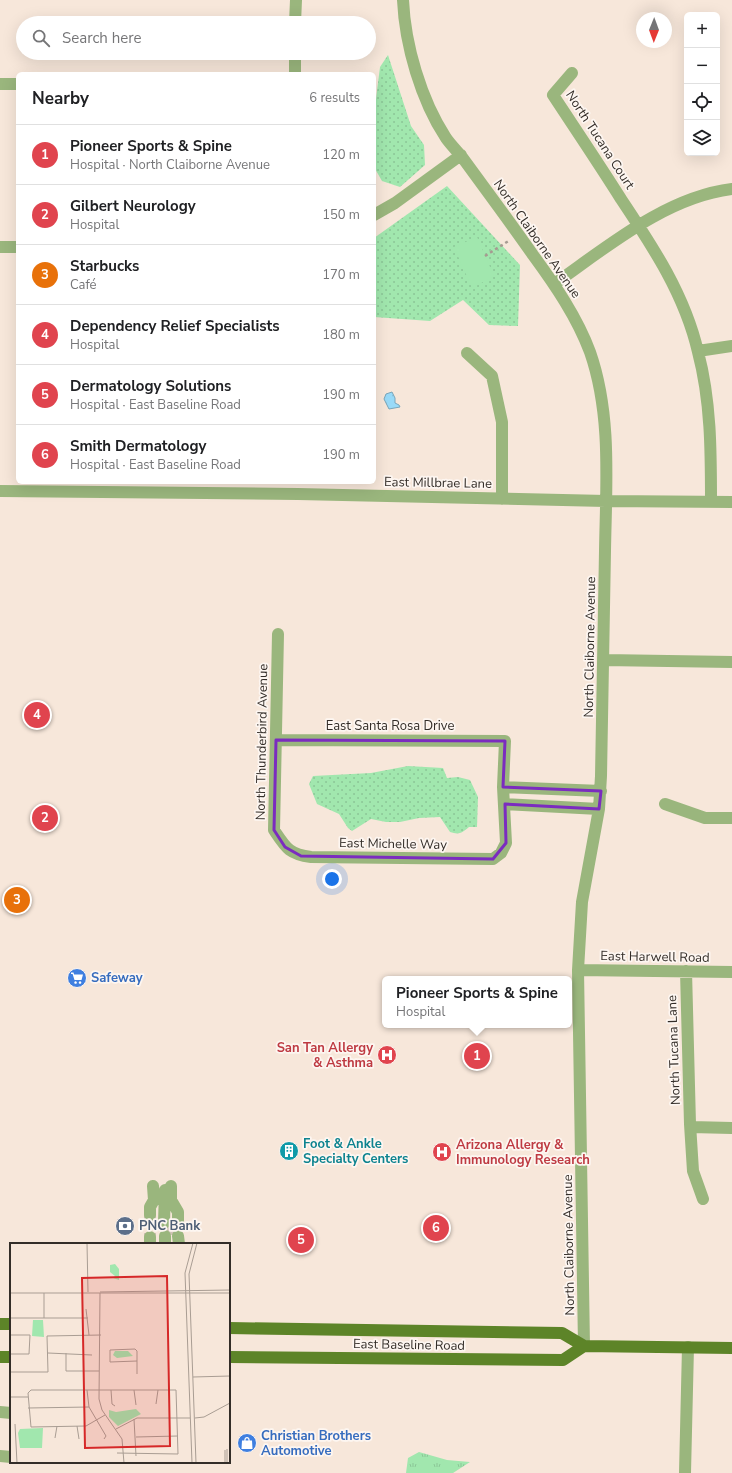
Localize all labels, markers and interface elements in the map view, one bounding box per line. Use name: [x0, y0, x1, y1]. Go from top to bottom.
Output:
north arrow: [636, 12, 672, 48]
map controls: [684, 12, 720, 156]
button: +: [684, 12, 720, 48]
search box: [16, 16, 376, 60]
icon: search: [30, 27, 52, 49]
text: Search here: [62, 28, 142, 48]
button: −: [684, 48, 720, 84]
button: locate: [684, 84, 720, 120]
text: Nearby: [32, 87, 89, 110]
street label: North Tucana Court: [561, 87, 639, 193]
text: 6 results: [309, 89, 360, 107]
button: layers: [684, 120, 720, 156]
text: Pioneer Sports & Spine: [70, 136, 232, 156]
text: 1: [41, 146, 49, 164]
text: 120 m: [322, 146, 360, 164]
text: Hospital · North Claiborne Avenue: [70, 156, 270, 174]
street label: North Claiborne Avenue: [489, 176, 585, 302]
text: Gilbert Neurology: [70, 196, 196, 216]
text: 2: [41, 206, 49, 224]
text: 150 m: [322, 206, 360, 224]
text: Hospital: [70, 216, 119, 234]
text: Starbucks: [70, 256, 139, 276]
text: 3: [41, 266, 49, 284]
text: 170 m: [322, 266, 360, 284]
text: Café: [70, 276, 97, 294]
text: Dependency Relief Specialists: [70, 316, 280, 336]
text: 4: [41, 326, 49, 344]
text: 180 m: [322, 326, 360, 344]
text: Hospital: [70, 336, 119, 354]
text: Dermatology Solutions: [70, 376, 231, 396]
text: 5: [41, 386, 49, 404]
text: 190 m: [322, 386, 360, 404]
text: Hospital · East Baseline Road: [70, 396, 241, 414]
text: Smith Dermatology: [70, 436, 206, 456]
text: 6: [41, 446, 49, 464]
text: 190 m: [322, 446, 360, 464]
text: Hospital · East Baseline Road: [70, 456, 241, 474]
street label: East Millbrae Lane: [384, 473, 492, 493]
street label: North Claiborne Avenue: [580, 576, 600, 718]
street label: North Thunderbird Avenue: [252, 664, 272, 820]
pin: 4: [24, 700, 50, 730]
street label: East Santa Rosa Drive: [326, 717, 454, 735]
pin: 2: [32, 803, 58, 833]
street label: East Michelle Way: [339, 834, 447, 854]
your location: [322, 869, 342, 889]
pin: 3: [4, 885, 30, 915]
street label: East Harwell Road: [600, 947, 710, 967]
supermarket icon: Safeway: [66, 967, 88, 989]
place label: Safeway: [91, 969, 143, 987]
popup: [382, 976, 572, 1028]
text: Pioneer Sports & Spine: [396, 983, 558, 1003]
street label: North Tucana Lane: [663, 995, 685, 1105]
text: Hospital: [396, 1003, 445, 1021]
place label: San Tan Allergy & Asthma: [277, 1039, 373, 1072]
pin: 1: [464, 1041, 490, 1071]
hospital icon: San Tan Allergy & Asthma: [376, 1044, 398, 1066]
place label: Foot & Ankle Specialty Centers: [303, 1135, 408, 1168]
place label: Arizona Allergy & Immunology Research: [456, 1136, 590, 1169]
building icon: Foot & Ankle Specialty Centers: [278, 1140, 300, 1162]
hospital icon: Arizona Allergy & Immunology Research: [431, 1141, 453, 1163]
street label: North Claiborne Avenue: [559, 1174, 579, 1316]
pin: 6: [423, 1213, 449, 1243]
bank icon: PNC Bank: [114, 1215, 136, 1237]
place label: PNC Bank: [139, 1217, 201, 1235]
pin: 5: [288, 1225, 314, 1255]
inset map: [10, 1243, 230, 1463]
street label: East Baseline Road: [353, 1335, 465, 1355]
place label: Christian Brothers Automotive: [261, 1427, 371, 1460]
shop icon: Christian Brothers Automotive: [236, 1432, 258, 1454]

